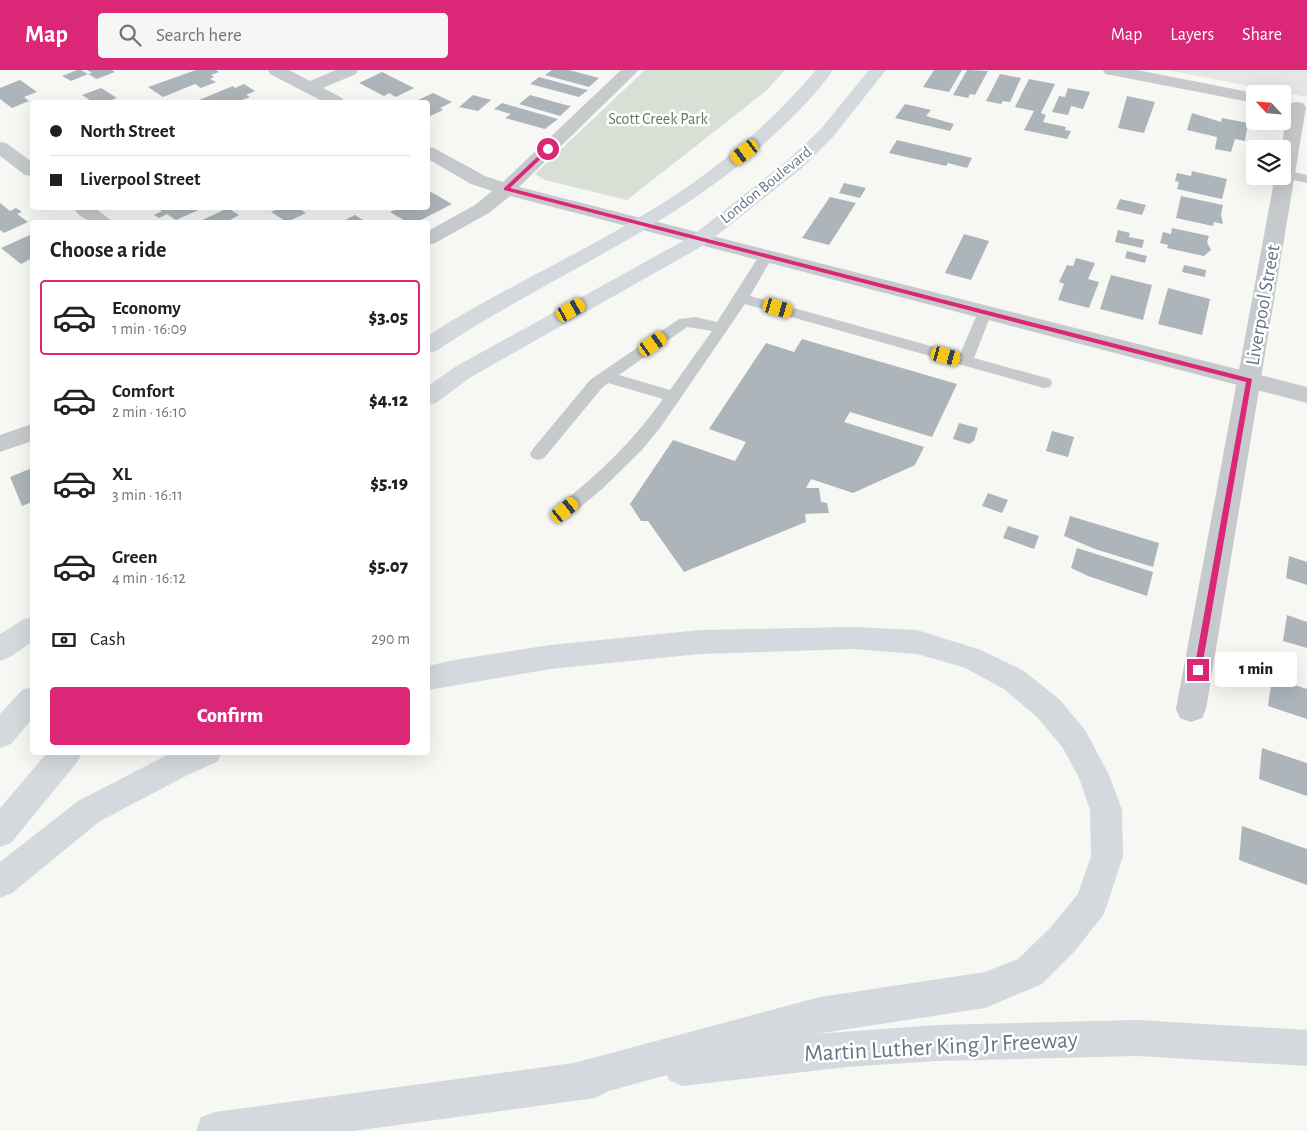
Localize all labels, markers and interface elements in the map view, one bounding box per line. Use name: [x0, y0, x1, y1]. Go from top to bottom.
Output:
search box: [98, 13, 448, 58]
icon: search: [116, 21, 144, 49]
text: Map: [25, 23, 68, 47]
text: Search here: [156, 26, 242, 45]
text: Map: [1111, 26, 1142, 44]
text: Layers: [1170, 26, 1214, 44]
text: Share: [1242, 26, 1282, 44]
north arrow: [1246, 85, 1291, 130]
map controls: [1246, 85, 1291, 185]
park label: Scott Creek Park: [608, 111, 708, 127]
text: North Street: [80, 122, 175, 141]
car: [728, 137, 761, 167]
route start: [537, 138, 559, 160]
button: layers: [1246, 140, 1291, 185]
street label: London Boulevard: [717, 143, 815, 227]
text: Liverpool Street: [80, 170, 200, 189]
text: Choose a ride: [50, 239, 166, 261]
street label: Liverpool Street: [1243, 243, 1284, 367]
icon: car: [52, 295, 97, 340]
car: [554, 296, 587, 324]
car: [761, 297, 794, 319]
text: Economy: [112, 299, 181, 318]
text: $3.05: [368, 308, 408, 327]
text: 1 min · 16:09: [112, 321, 187, 337]
car: [636, 329, 669, 359]
car: [929, 345, 962, 367]
icon: car: [52, 378, 97, 423]
text: Comfort: [112, 382, 174, 401]
text: $4.12: [369, 391, 408, 410]
text: 2 min · 16:10: [112, 404, 186, 420]
icon: car: [52, 461, 97, 506]
text: XL: [112, 465, 132, 484]
text: $5.19: [370, 474, 408, 493]
text: 3 min · 16:11: [112, 487, 183, 503]
car: [548, 495, 581, 525]
icon: car: [52, 544, 97, 589]
text: Green: [112, 548, 158, 567]
text: $5.07: [368, 557, 408, 576]
text: 4 min · 16:12: [112, 570, 186, 586]
icon: cash: [50, 626, 78, 654]
text: Cash: [90, 630, 126, 649]
text: 290 m: [371, 631, 410, 647]
callout: 1 min: [1216, 652, 1298, 688]
route end: [1187, 659, 1209, 681]
text: 1 min: [1239, 661, 1273, 677]
button: Confirm: [50, 687, 410, 745]
street label: Martin Luther King Jr Freeway: [803, 1028, 1079, 1066]

